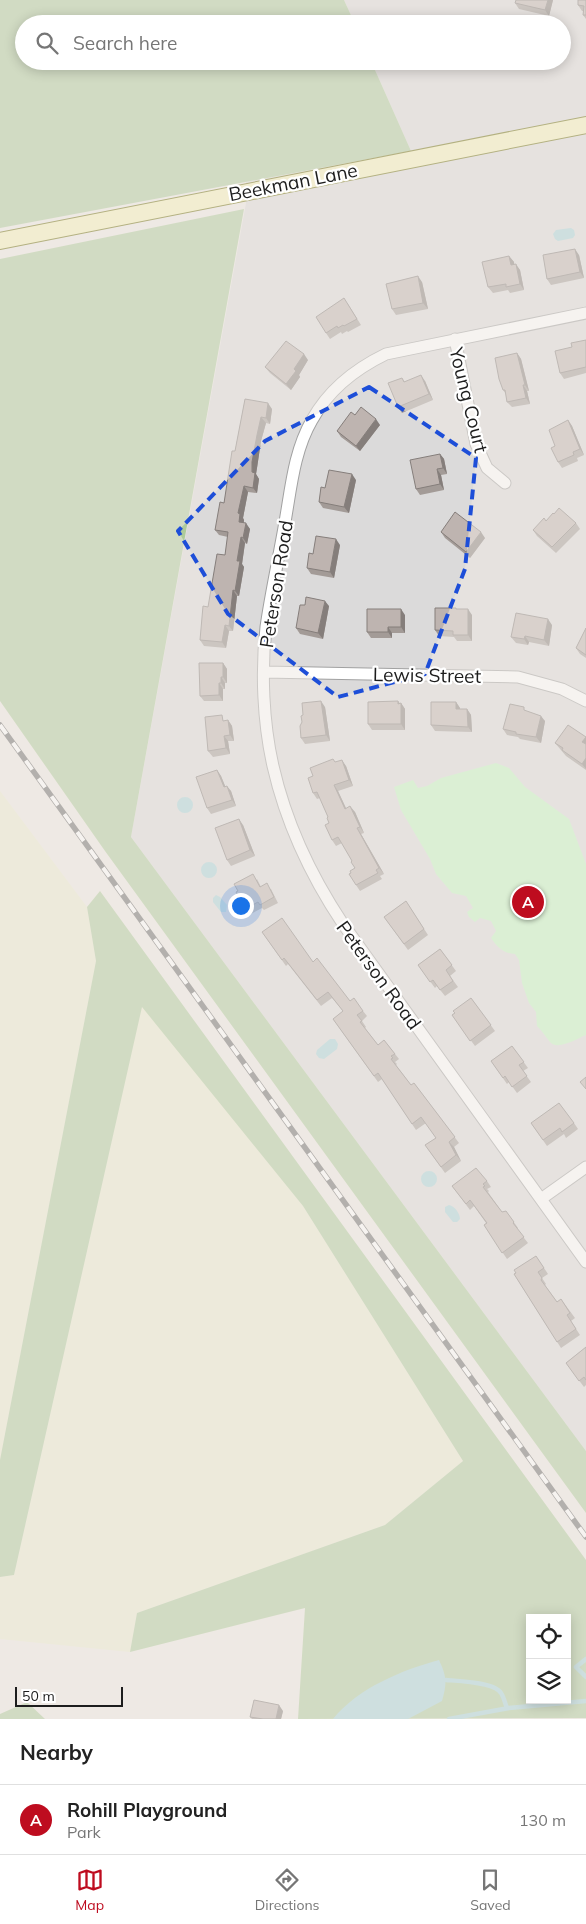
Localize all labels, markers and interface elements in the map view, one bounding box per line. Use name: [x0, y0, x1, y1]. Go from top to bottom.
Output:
search box: [15, 15, 571, 70]
icon: search: [33, 29, 61, 57]
text: Search here: [73, 31, 177, 55]
street label: Beekman Lane: [227, 158, 359, 206]
street label: Young Court: [444, 344, 494, 455]
street label: Peterson Road: [254, 518, 298, 650]
street label: Lewis Street: [373, 662, 482, 688]
pin: A: [512, 883, 544, 921]
your location: [228, 893, 254, 919]
street label: Peterson Road: [331, 916, 427, 1034]
map controls: [526, 1614, 571, 1704]
button: locate: [526, 1614, 571, 1659]
button: layers: [526, 1659, 571, 1704]
scale bar: [15, 1684, 122, 1707]
text: 50 m: [22, 1687, 55, 1705]
text: Nearby: [20, 1739, 93, 1765]
text: Rohill Playground: [67, 1798, 227, 1822]
text: A: [30, 1810, 42, 1830]
text: 130 m: [519, 1810, 566, 1830]
text: Park: [67, 1822, 101, 1842]
tab: Map: [75, 1866, 104, 1914]
tab: Directions: [255, 1866, 320, 1914]
tab: Saved: [470, 1866, 511, 1914]

